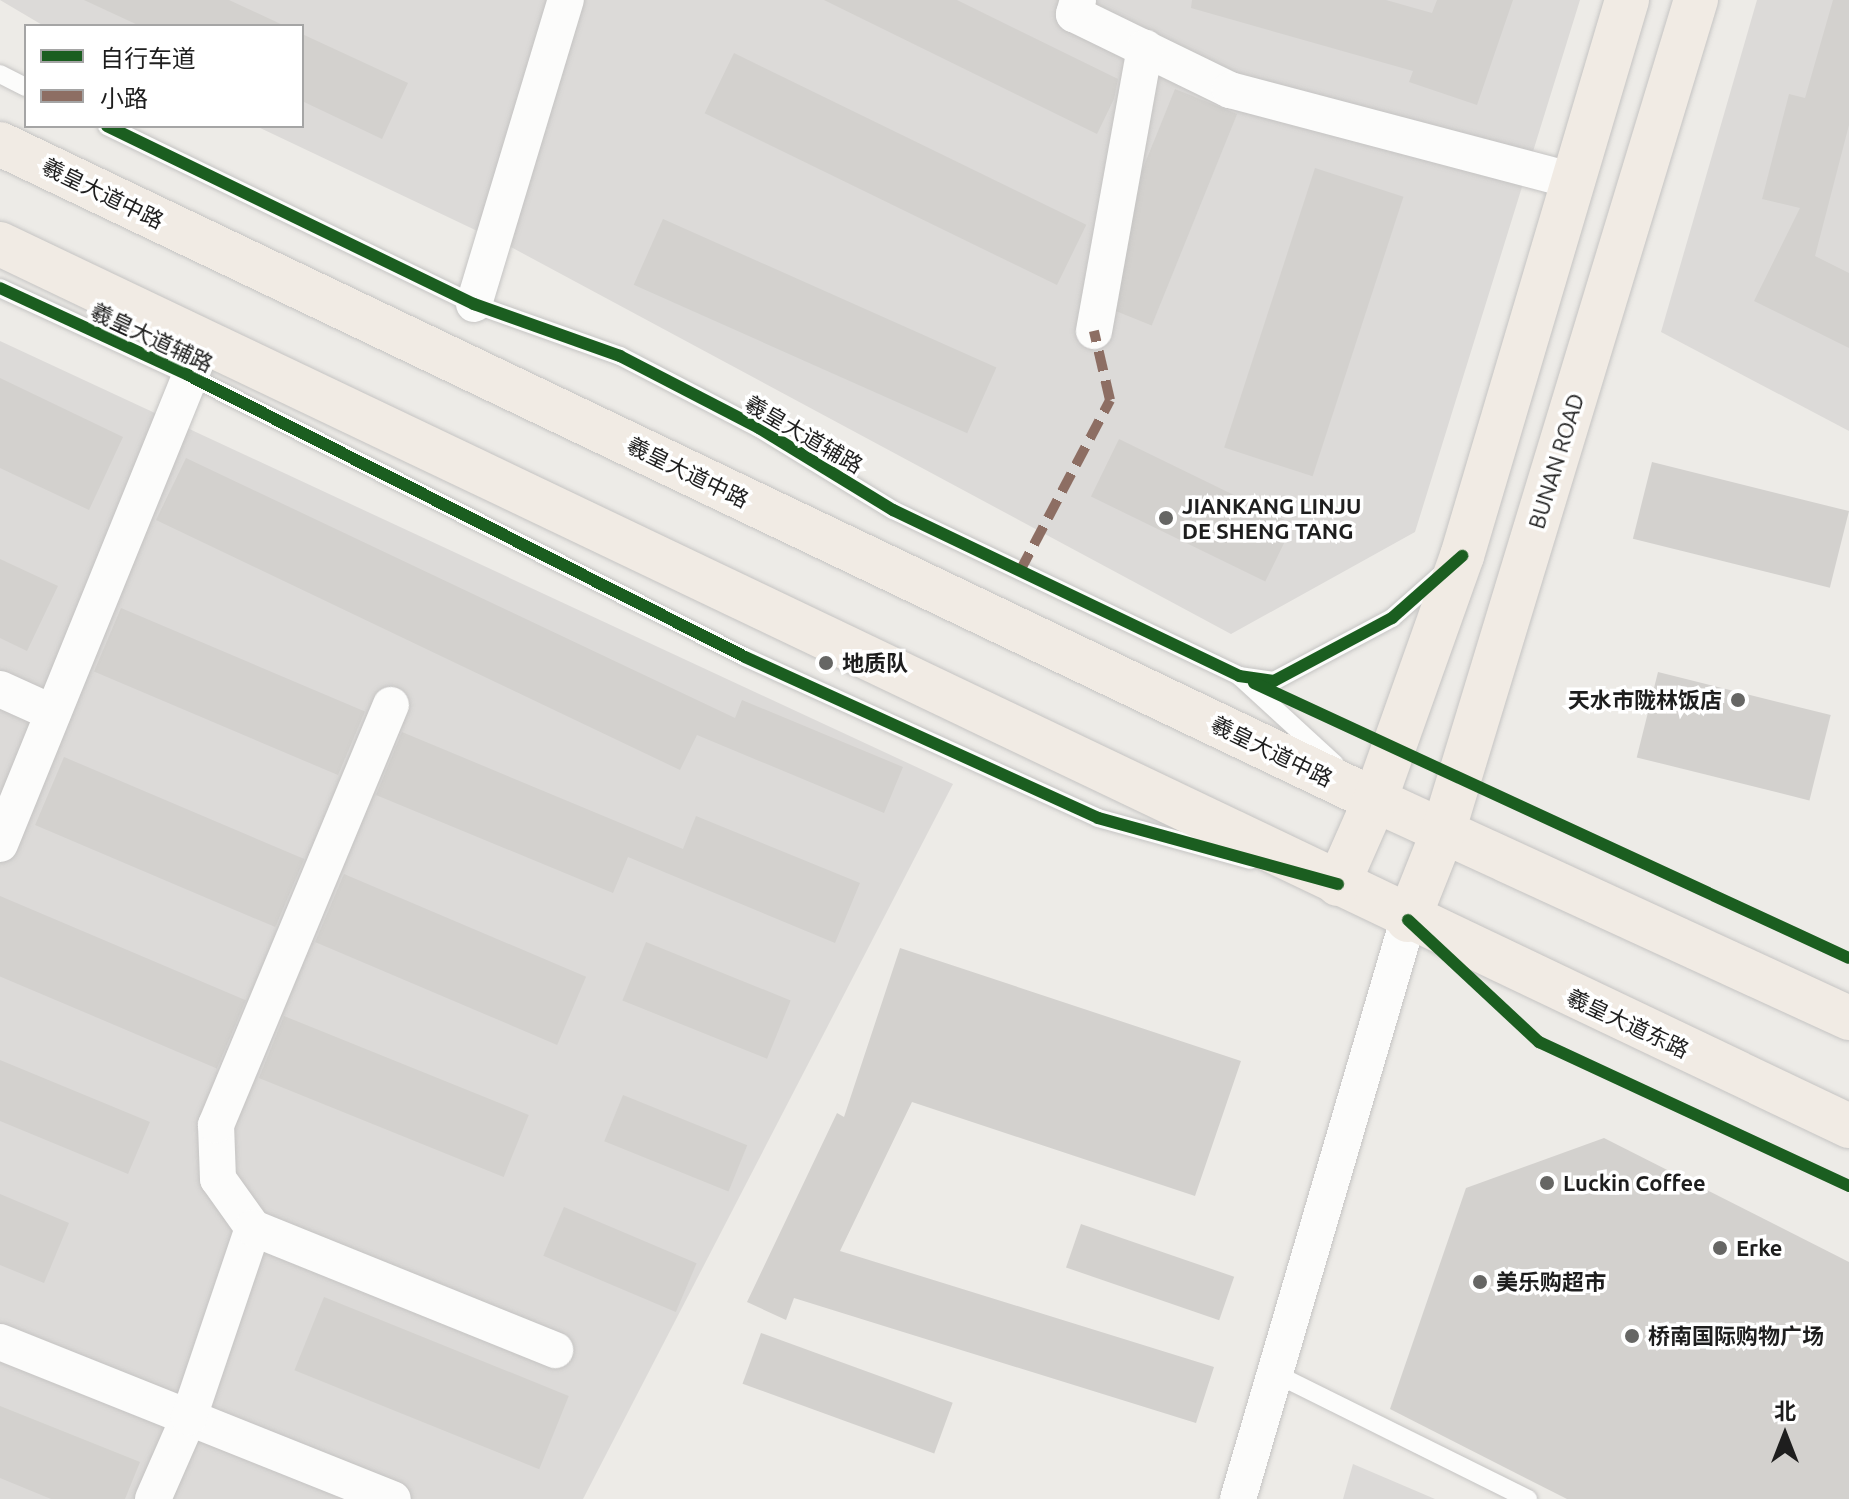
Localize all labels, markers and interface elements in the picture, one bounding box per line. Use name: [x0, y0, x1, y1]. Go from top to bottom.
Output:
legend: [24, 24, 304, 128]
text: 自行车道: [100, 45, 196, 72]
text: 小路: [100, 85, 148, 112]
street label: 羲皇大道中路: [38, 152, 168, 234]
street label: 羲皇大道辅路: [87, 297, 217, 377]
street label: 羲皇大道辅路: [740, 390, 868, 478]
street label: BUNAN ROAD: [1523, 390, 1589, 532]
street label: 羲皇大道中路: [623, 431, 753, 513]
place label: JIANKANG LINJU DE SHENG TANG: [1182, 492, 1361, 544]
marker: JIANKANG LINJU DE SHENG TANG: [1157, 509, 1175, 527]
place label: 地质队: [842, 650, 908, 676]
marker: 地质队: [817, 654, 835, 672]
place label: 天水市陇林饭店: [1568, 687, 1722, 713]
marker: 天水市陇林饭店: [1729, 691, 1747, 709]
street label: 羲皇大道中路: [1207, 710, 1337, 792]
street label: 羲皇大道东路: [1563, 983, 1693, 1063]
place label: Luckin Coffee: [1563, 1170, 1706, 1196]
marker: Luckin Coffee: [1538, 1174, 1556, 1192]
place label: Erke: [1736, 1235, 1782, 1261]
marker: Erke: [1711, 1239, 1729, 1257]
place label: 美乐购超市: [1496, 1269, 1606, 1295]
marker: 美乐购超市: [1471, 1273, 1489, 1291]
place label: 桥南国际购物广场: [1648, 1323, 1824, 1349]
marker: 桥南国际购物广场: [1623, 1327, 1641, 1345]
north arrow: [1745, 1395, 1825, 1475]
text: 北: [1774, 1398, 1796, 1423]

